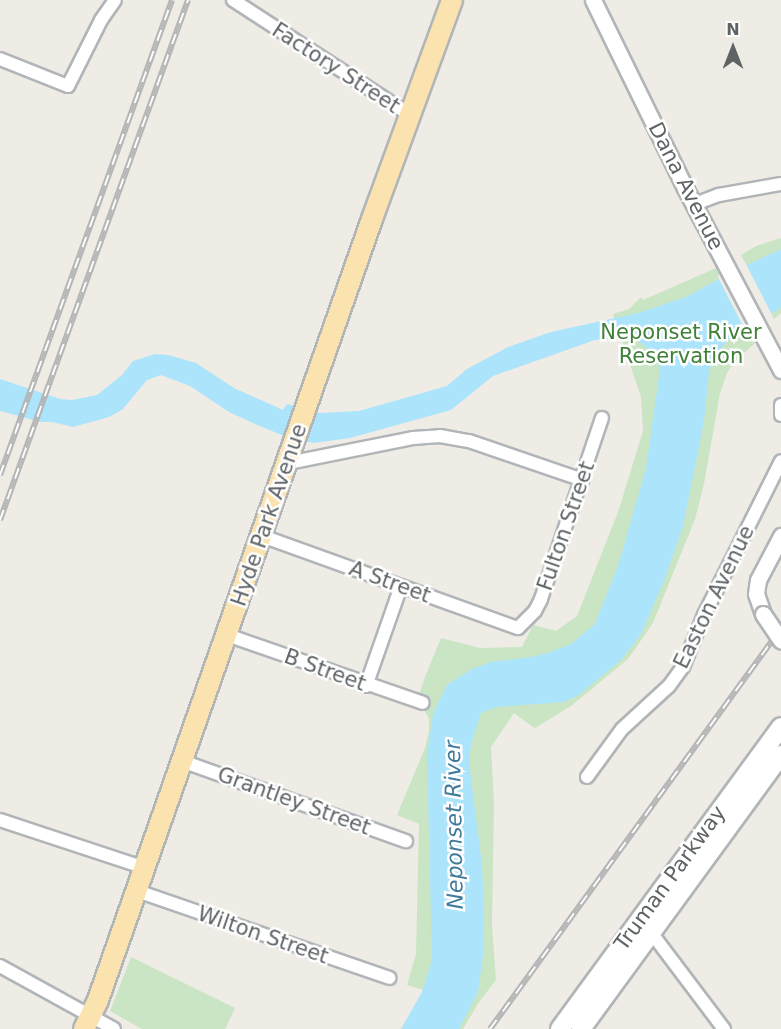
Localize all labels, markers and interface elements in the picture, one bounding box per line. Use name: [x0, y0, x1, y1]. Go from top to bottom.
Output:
street label: Factory Street: [267, 17, 405, 119]
north arrow: [703, 18, 763, 78]
text: N: [726, 20, 740, 39]
street label: Dana Avenue: [643, 118, 729, 254]
park label: Neponset River Reservation: [600, 319, 762, 369]
street label: Hyde Park Avenue: [226, 420, 312, 610]
street label: Fulton Street: [532, 458, 600, 594]
street label: Easton Avenue: [668, 521, 760, 673]
street label: A Street: [346, 556, 434, 608]
street label: B Street: [281, 644, 369, 696]
water label: Neponset River: [439, 740, 469, 910]
street label: Grantley Street: [214, 762, 374, 840]
street label: Truman Parkway: [609, 801, 731, 955]
street label: Wilton Street: [194, 901, 332, 969]

